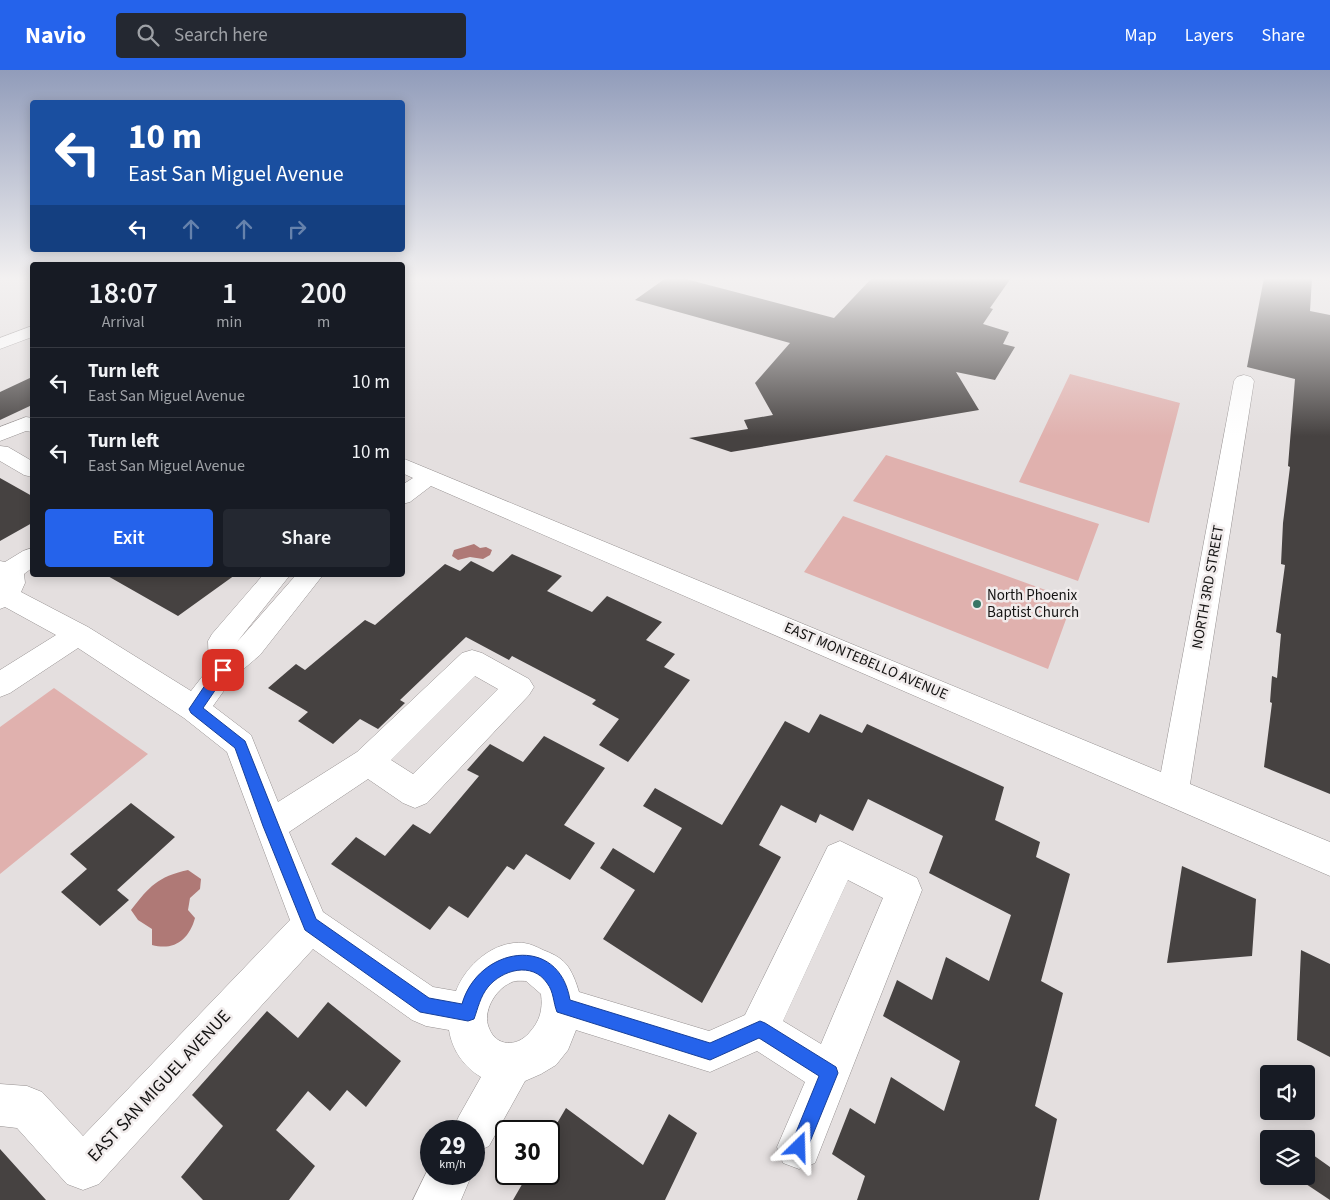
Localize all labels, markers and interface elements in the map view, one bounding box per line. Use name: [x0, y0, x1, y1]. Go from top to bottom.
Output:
search box: [116, 13, 466, 58]
text: Navio: [25, 18, 86, 53]
icon: search: [134, 21, 162, 49]
text: Search here: [174, 22, 268, 49]
text: Map: [1125, 23, 1157, 48]
text: Layers: [1185, 23, 1234, 48]
text: Share: [1262, 23, 1305, 48]
text: 10 m: [128, 112, 202, 162]
icon: left: [45, 120, 110, 185]
text: East San Miguel Avenue: [128, 158, 344, 190]
icon: left: [124, 215, 152, 243]
icon: ahead: [177, 215, 205, 243]
icon: ahead: [230, 215, 258, 243]
icon: right: [283, 215, 311, 243]
text: 18:07: [88, 272, 158, 315]
text: 1: [222, 272, 237, 315]
text: 200: [301, 272, 347, 315]
text: Arrival: [102, 311, 145, 333]
text: min: [216, 311, 242, 333]
text: m: [317, 311, 330, 333]
text: Turn left: [88, 358, 159, 385]
icon: left: [45, 369, 73, 397]
text: 10 m: [352, 369, 390, 396]
text: East San Miguel Avenue: [88, 385, 245, 407]
text: Turn left: [88, 428, 159, 455]
icon: left: [45, 439, 73, 467]
text: 10 m: [352, 439, 390, 466]
text: East San Miguel Avenue: [88, 455, 245, 477]
button: Exit: [45, 509, 213, 567]
button: Share: [223, 509, 390, 567]
street label: NORTH 3RD STREET: [1187, 524, 1229, 650]
place label: North Phoenix Baptist Church: [987, 585, 1079, 623]
marker: North Phoenix Baptist Church: [971, 598, 983, 610]
street label: EAST MONTEBELLO AVENUE: [781, 617, 951, 705]
pin: [202, 649, 244, 691]
icon: arrive: [209, 656, 237, 684]
street label: EAST SAN MIGUEL AVENUE: [82, 1004, 236, 1168]
map controls: [1260, 1065, 1315, 1185]
button: sound: [1260, 1065, 1315, 1120]
speed limit sign: 30: [495, 1120, 560, 1185]
position arrow: [772, 1120, 824, 1172]
text: 29: [439, 1128, 466, 1164]
button: layers: [1260, 1130, 1315, 1185]
text: km/h: [439, 1156, 466, 1173]

